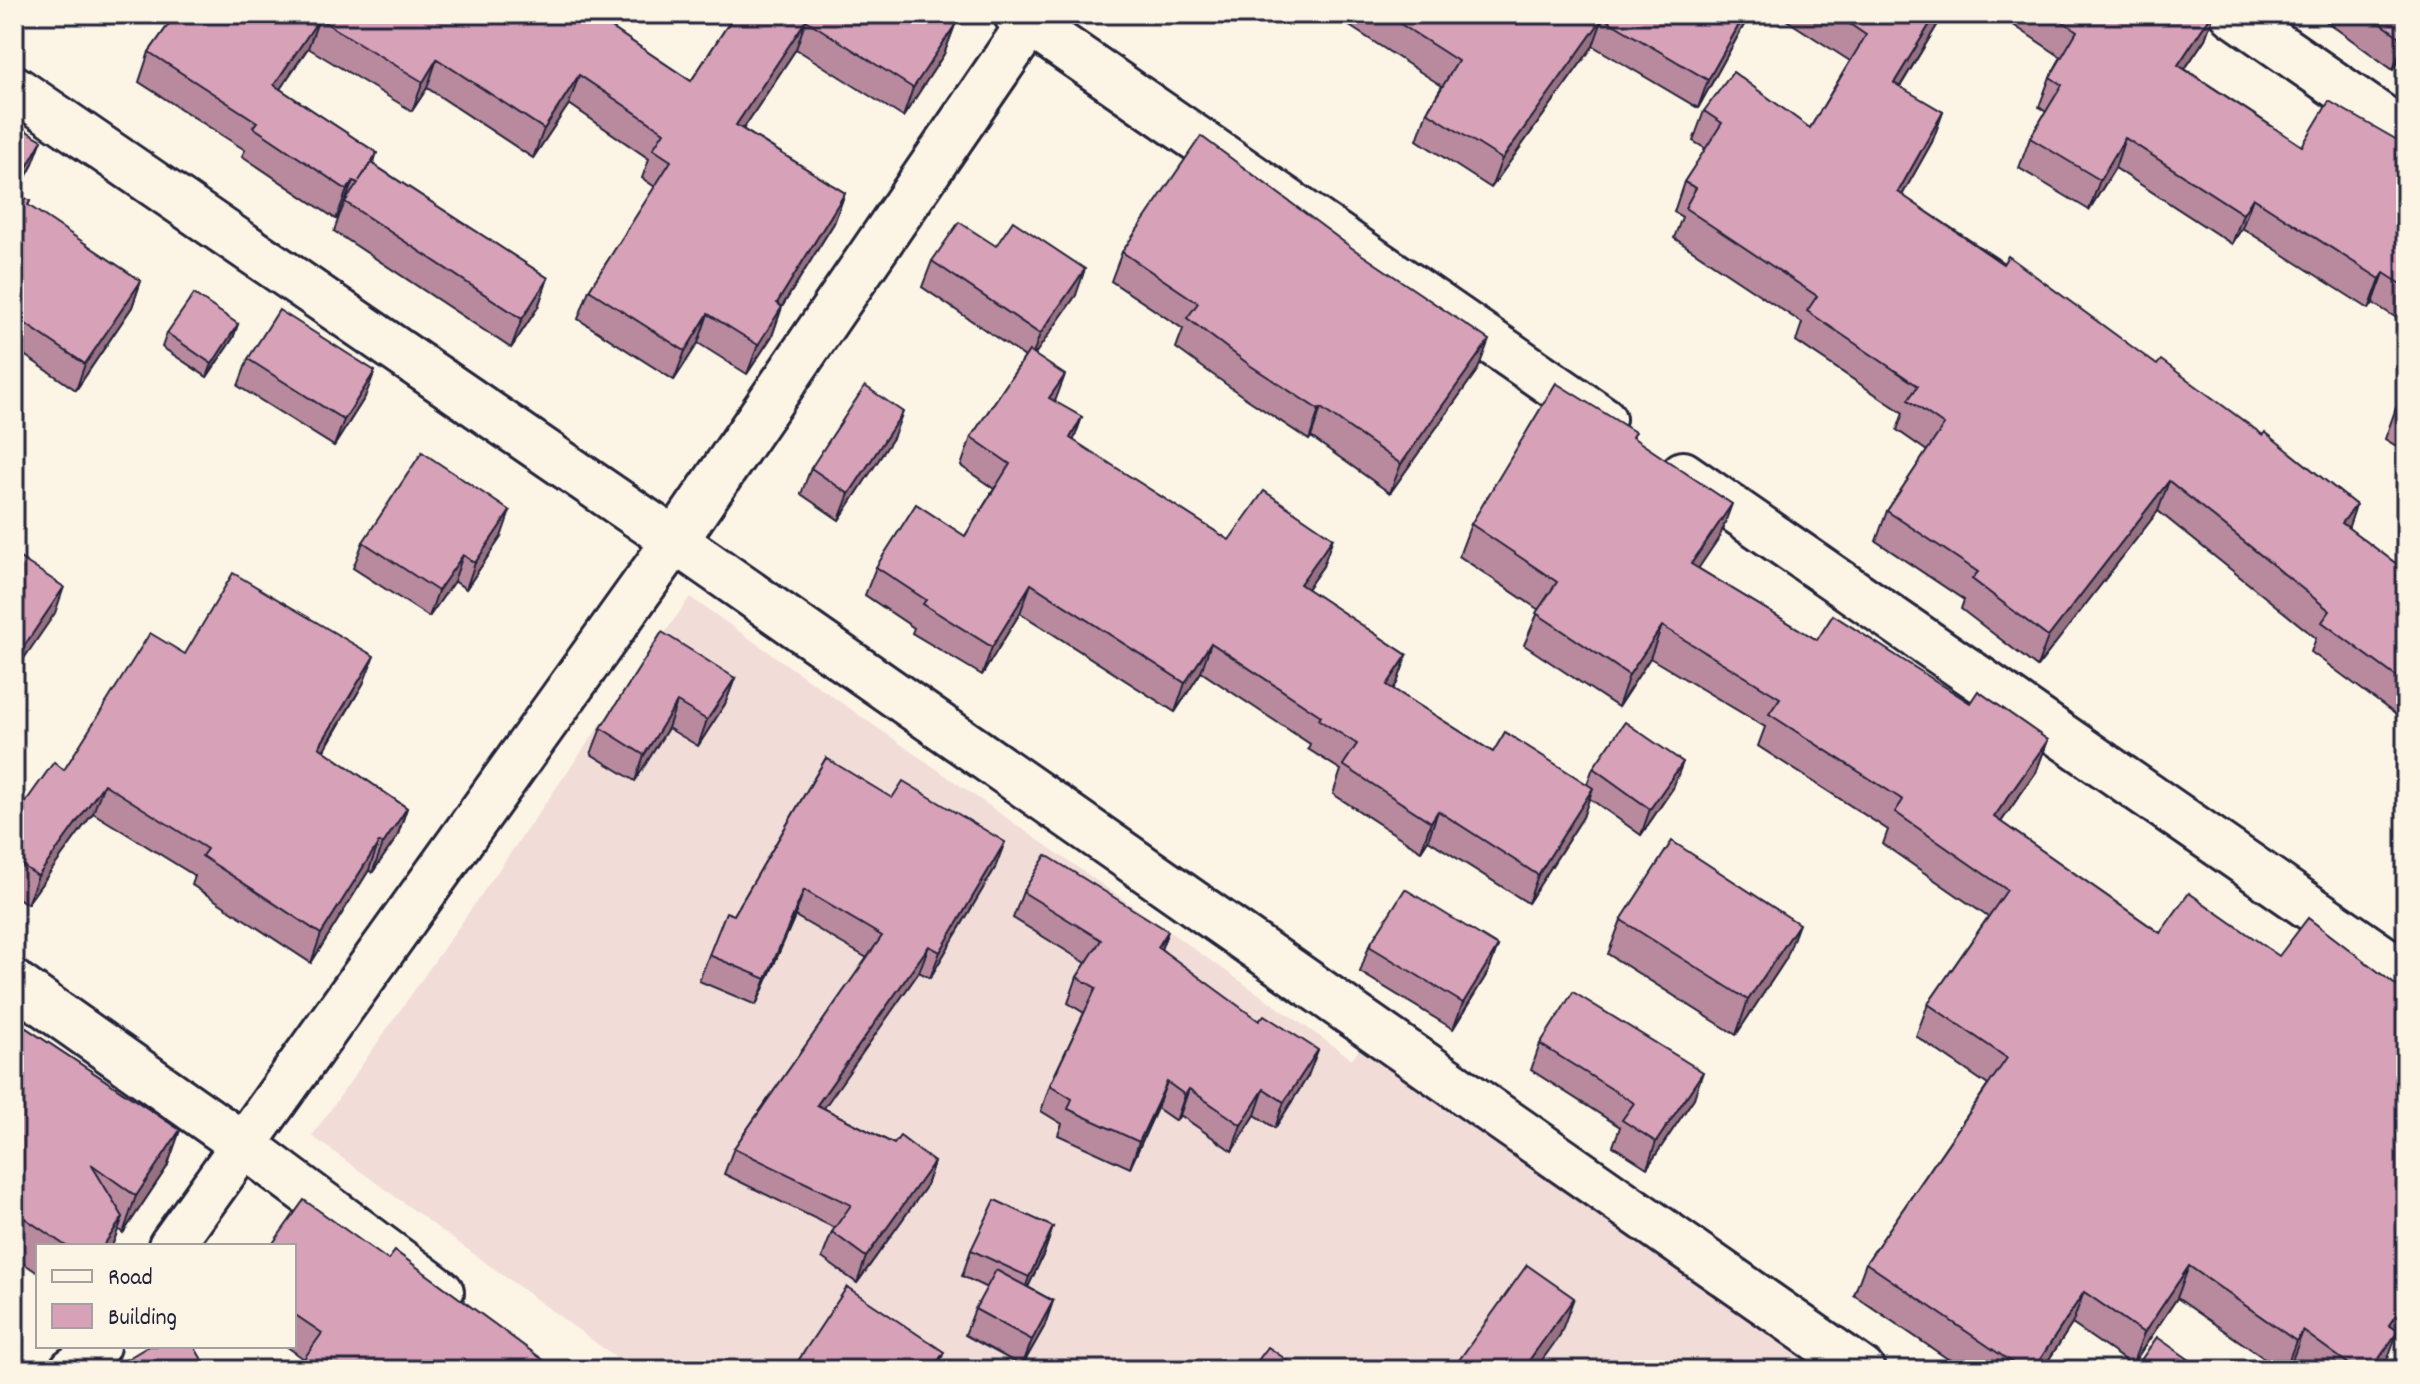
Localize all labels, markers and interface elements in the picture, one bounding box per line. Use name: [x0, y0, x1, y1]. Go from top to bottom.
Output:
legend: [36, 1244, 296, 1348]
text: Road: [108, 1262, 153, 1296]
text: Building: [108, 1302, 177, 1336]

